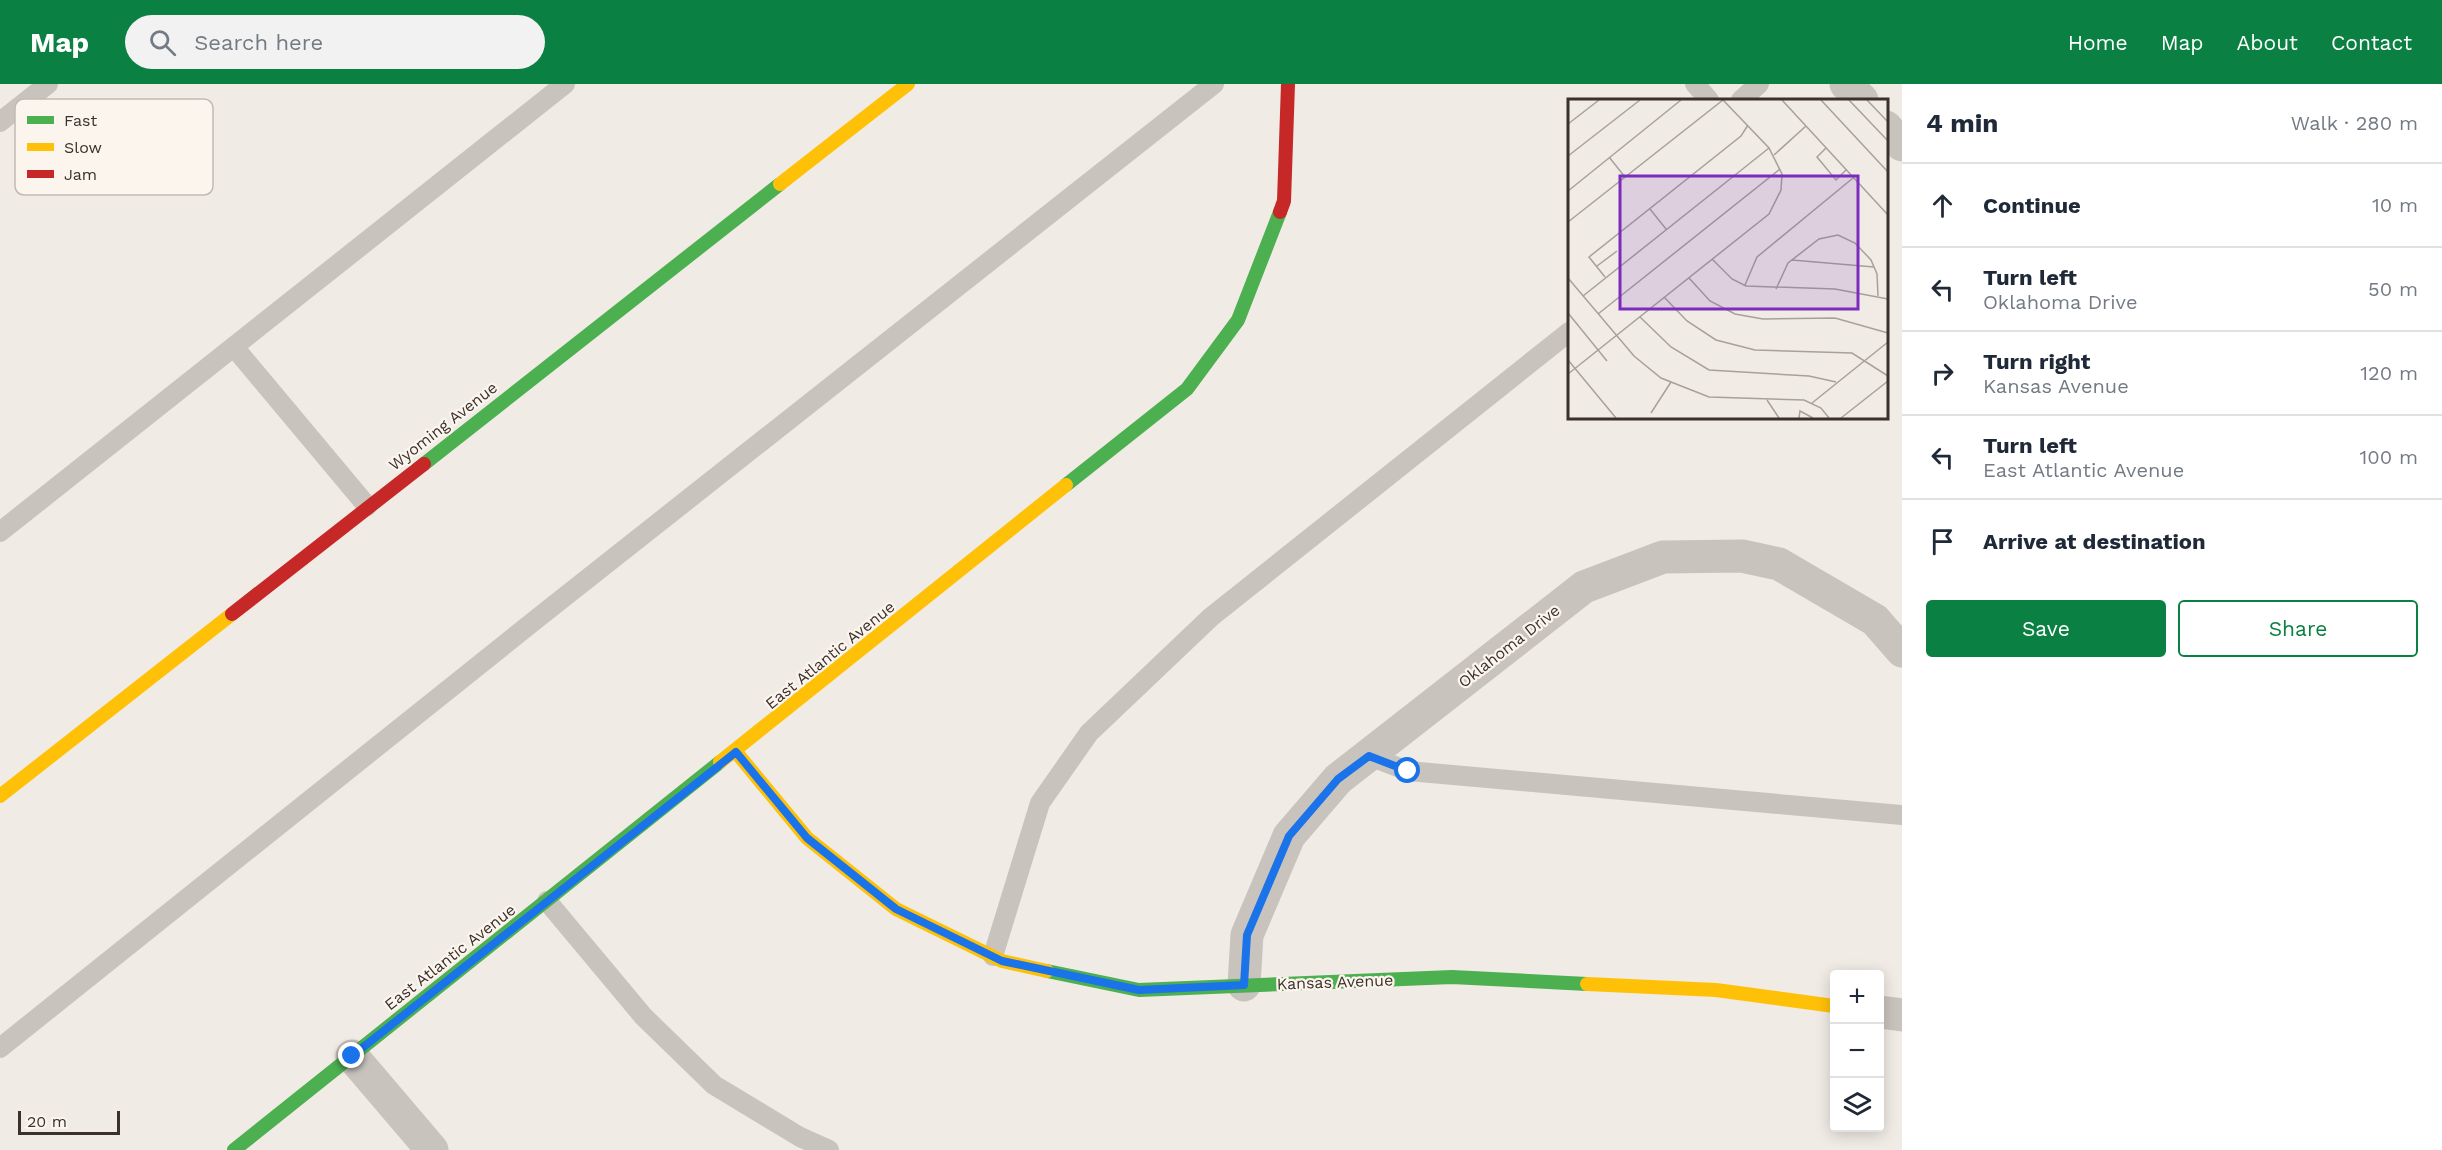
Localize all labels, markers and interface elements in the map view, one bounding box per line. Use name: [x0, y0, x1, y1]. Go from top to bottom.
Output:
search box: [125, 15, 545, 69]
text: Map: [30, 26, 89, 59]
icon: search: [146, 26, 179, 59]
text: Search here: [194, 30, 323, 55]
text: Home: [2068, 30, 2128, 55]
text: Map: [2161, 30, 2204, 55]
text: About: [2237, 30, 2298, 55]
text: Contact: [2331, 30, 2412, 55]
legend: [15, 99, 213, 195]
inset map: [1568, 99, 1887, 418]
text: 4 min: [1926, 108, 1998, 138]
text: Fast: [64, 111, 97, 130]
text: Walk · 280 m: [2291, 111, 2418, 135]
text: Slow: [64, 138, 102, 157]
text: Jam: [64, 165, 97, 184]
icon: ahead: [1926, 189, 1959, 222]
text: Continue: [1983, 193, 2081, 218]
text: 10 m: [2372, 193, 2418, 217]
text: Turn left: [1983, 265, 2077, 290]
icon: left: [1926, 273, 1959, 306]
text: 50 m: [2368, 277, 2418, 301]
text: Oklahoma Drive: [1983, 290, 2138, 314]
text: Turn right: [1983, 349, 2090, 374]
icon: right: [1926, 357, 1959, 390]
text: 120 m: [2360, 361, 2418, 385]
text: Kansas Avenue: [1983, 374, 2129, 398]
street label: Wyoming Avenue: [385, 378, 501, 474]
text: Turn left: [1983, 433, 2077, 458]
icon: left: [1926, 441, 1959, 474]
text: 100 m: [2359, 445, 2418, 469]
text: East Atlantic Avenue: [1983, 458, 2184, 482]
icon: arrive: [1926, 525, 1959, 558]
text: Arrive at destination: [1983, 529, 2206, 554]
street label: East Atlantic Avenue: [761, 597, 899, 713]
street label: Oklahoma Drive: [1454, 600, 1564, 692]
button: Save: [1926, 600, 2166, 657]
button: Share: [2178, 600, 2418, 657]
route start: [1394, 757, 1420, 783]
street label: East Atlantic Avenue: [381, 900, 519, 1014]
street label: Kansas Avenue: [1276, 970, 1394, 994]
map controls: [1830, 970, 1884, 1132]
button: +: [1830, 970, 1884, 1024]
button: −: [1830, 1024, 1884, 1078]
route end: [338, 1042, 364, 1068]
button: layers: [1830, 1078, 1884, 1132]
scale bar: [18, 1108, 120, 1136]
text: 20 m: [27, 1112, 67, 1131]

